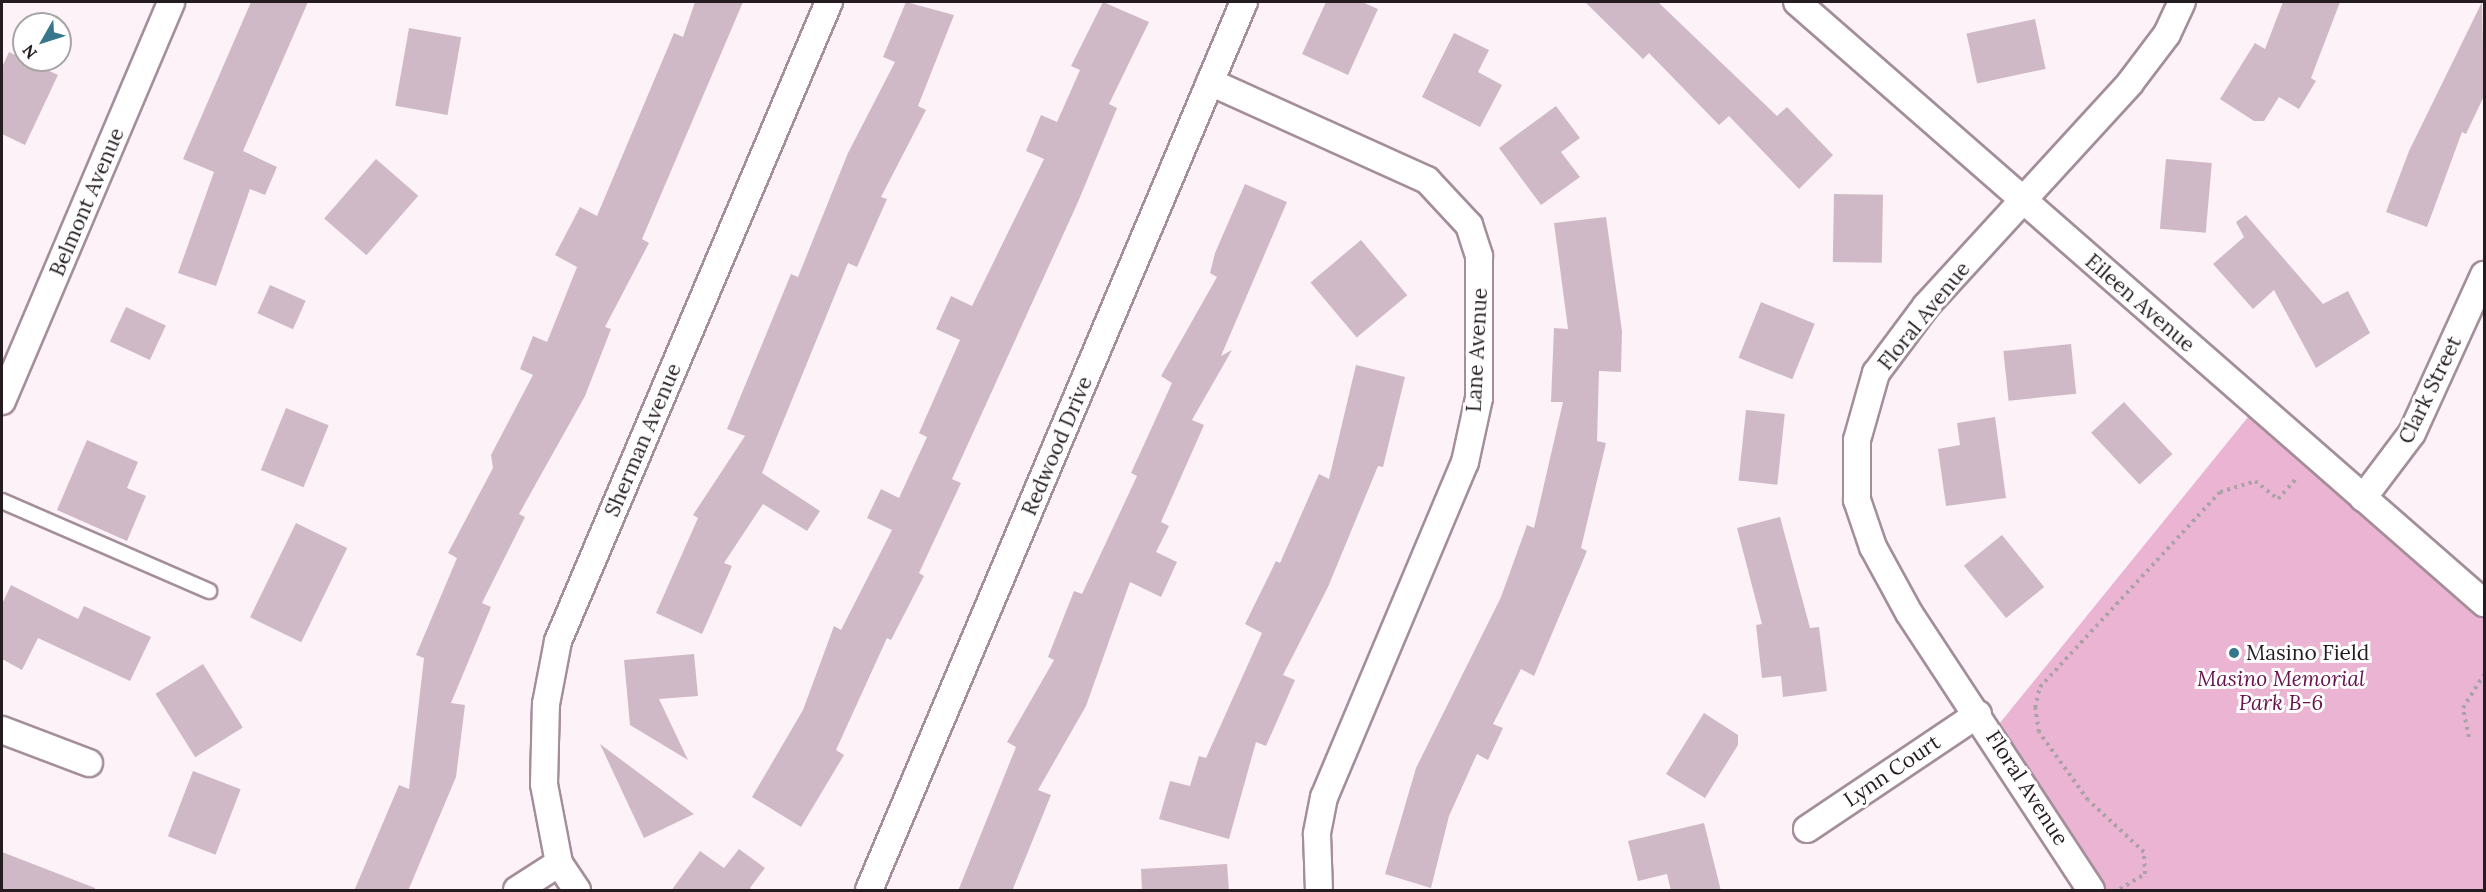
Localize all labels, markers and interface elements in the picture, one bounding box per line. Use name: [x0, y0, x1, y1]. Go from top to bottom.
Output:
north arrow: [12, 12, 72, 72]
text: N: [18, 41, 41, 63]
street label: Belmont Avenue: [44, 124, 130, 280]
street label: Eileen Avenue: [2080, 249, 2200, 357]
street label: Floral Avenue: [1873, 257, 1975, 375]
street label: Lane Avenue: [1461, 287, 1493, 413]
street label: Clark Street: [2393, 332, 2467, 448]
street label: Sherman Avenue: [599, 360, 687, 520]
street label: Redwood Drive: [1016, 373, 1098, 519]
place label: Masino Field: [2246, 640, 2369, 666]
marker: Masino Field: [2227, 646, 2241, 660]
park label: Masino Memorial Park B-6: [2197, 666, 2365, 716]
street label: Floral Avenue: [1981, 726, 2073, 850]
street label: Lynn Court: [1839, 730, 1945, 812]

